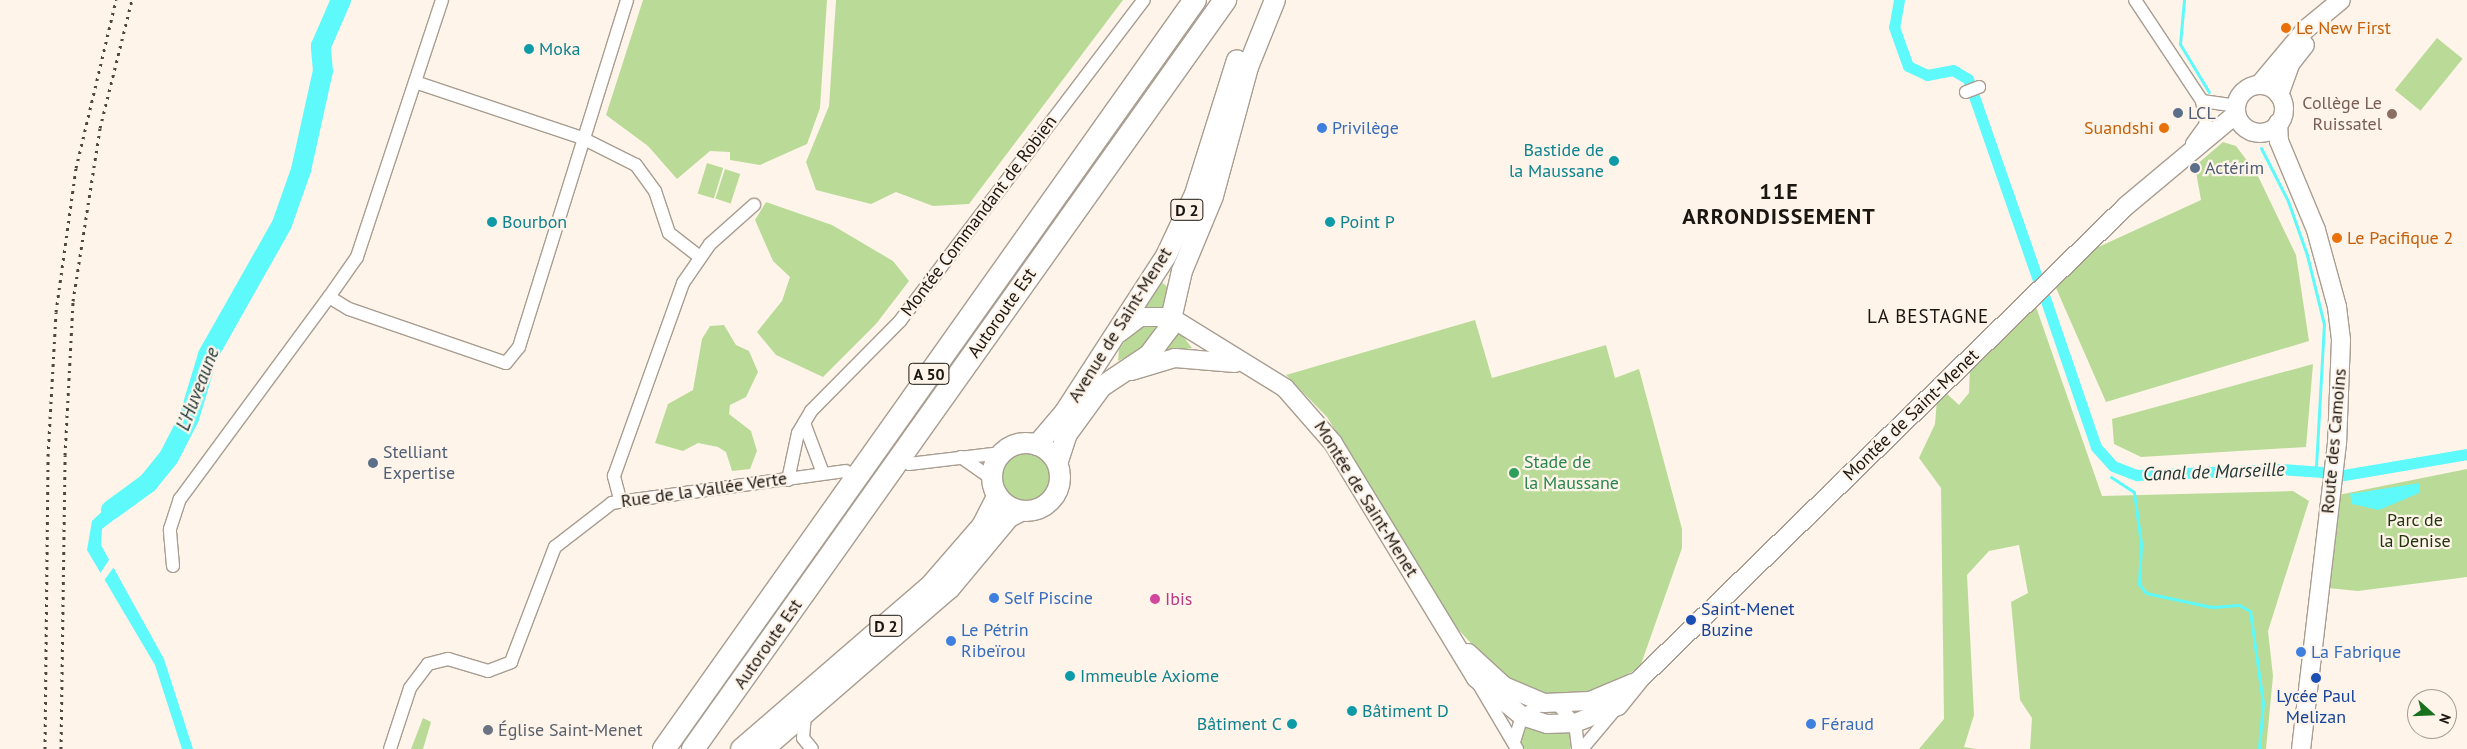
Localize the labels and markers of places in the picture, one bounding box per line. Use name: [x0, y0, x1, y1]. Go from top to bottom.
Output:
place label: Le New First: [2296, 17, 2391, 39]
marker: Le New First: [2280, 22, 2292, 34]
place label: Moka: [539, 38, 580, 60]
marker: Moka: [523, 43, 535, 55]
place label: Collège Le Ruissatel: [2302, 93, 2382, 136]
place label: LCL: [2188, 102, 2216, 124]
marker: LCL: [2172, 107, 2184, 119]
marker: Collège Le Ruissatel: [2386, 108, 2398, 120]
place label: Privilège: [1332, 117, 1399, 139]
place label: Suandshi: [2084, 117, 2154, 139]
marker: Privilège: [1316, 122, 1328, 134]
marker: Suandshi: [2158, 122, 2170, 134]
place label: Bastide de la Maussane: [1509, 140, 1604, 182]
marker: Bastide de la Maussane: [1608, 155, 1620, 167]
place label: Actérim: [2205, 157, 2264, 179]
marker: Actérim: [2189, 162, 2201, 174]
place label: Bourbon: [502, 211, 567, 233]
place label: Point P: [1340, 211, 1395, 233]
marker: Bourbon: [486, 216, 498, 228]
marker: Point P: [1324, 216, 1336, 228]
place label: Le Pacifique 2: [2347, 227, 2453, 249]
marker: Le Pacifique 2: [2331, 232, 2343, 244]
place label: Stelliant Expertise: [383, 442, 455, 484]
place label: Stade de la Maussane: [1524, 452, 1619, 494]
marker: Stelliant Expertise: [367, 457, 379, 469]
marker: Stade de la Maussane: [1508, 467, 1520, 479]
place label: Self Piscine: [1004, 587, 1093, 609]
place label: Ibis: [1165, 588, 1192, 610]
marker: Self Piscine: [988, 592, 1000, 604]
marker: Ibis: [1149, 593, 1161, 605]
place label: Saint-Menet Buzine: [1701, 599, 1795, 642]
marker: Saint-Menet Buzine: [1685, 614, 1697, 626]
place label: Le Pétrin Ribeïrou: [961, 620, 1029, 662]
marker: Le Pétrin Ribeïrou: [945, 635, 957, 647]
place label: La Fabrique: [2311, 641, 2401, 663]
marker: La Fabrique: [2295, 646, 2307, 658]
place label: Immeuble Axiome: [1080, 665, 1220, 687]
marker: Immeuble Axiome: [1064, 670, 1076, 682]
marker: Lycée Paul Melizan: [2310, 672, 2322, 684]
place label: Lycée Paul Melizan: [2276, 686, 2356, 729]
place label: Bâtiment D: [1362, 700, 1449, 722]
marker: Bâtiment D: [1346, 705, 1358, 717]
place label: Bâtiment C: [1197, 713, 1282, 735]
place label: Féraud: [1821, 713, 1874, 735]
marker: Bâtiment C: [1286, 718, 1298, 730]
marker: Féraud: [1805, 718, 1817, 730]
place label: Église Saint-Menet: [498, 719, 643, 741]
marker: Église Saint-Menet: [482, 724, 494, 736]

